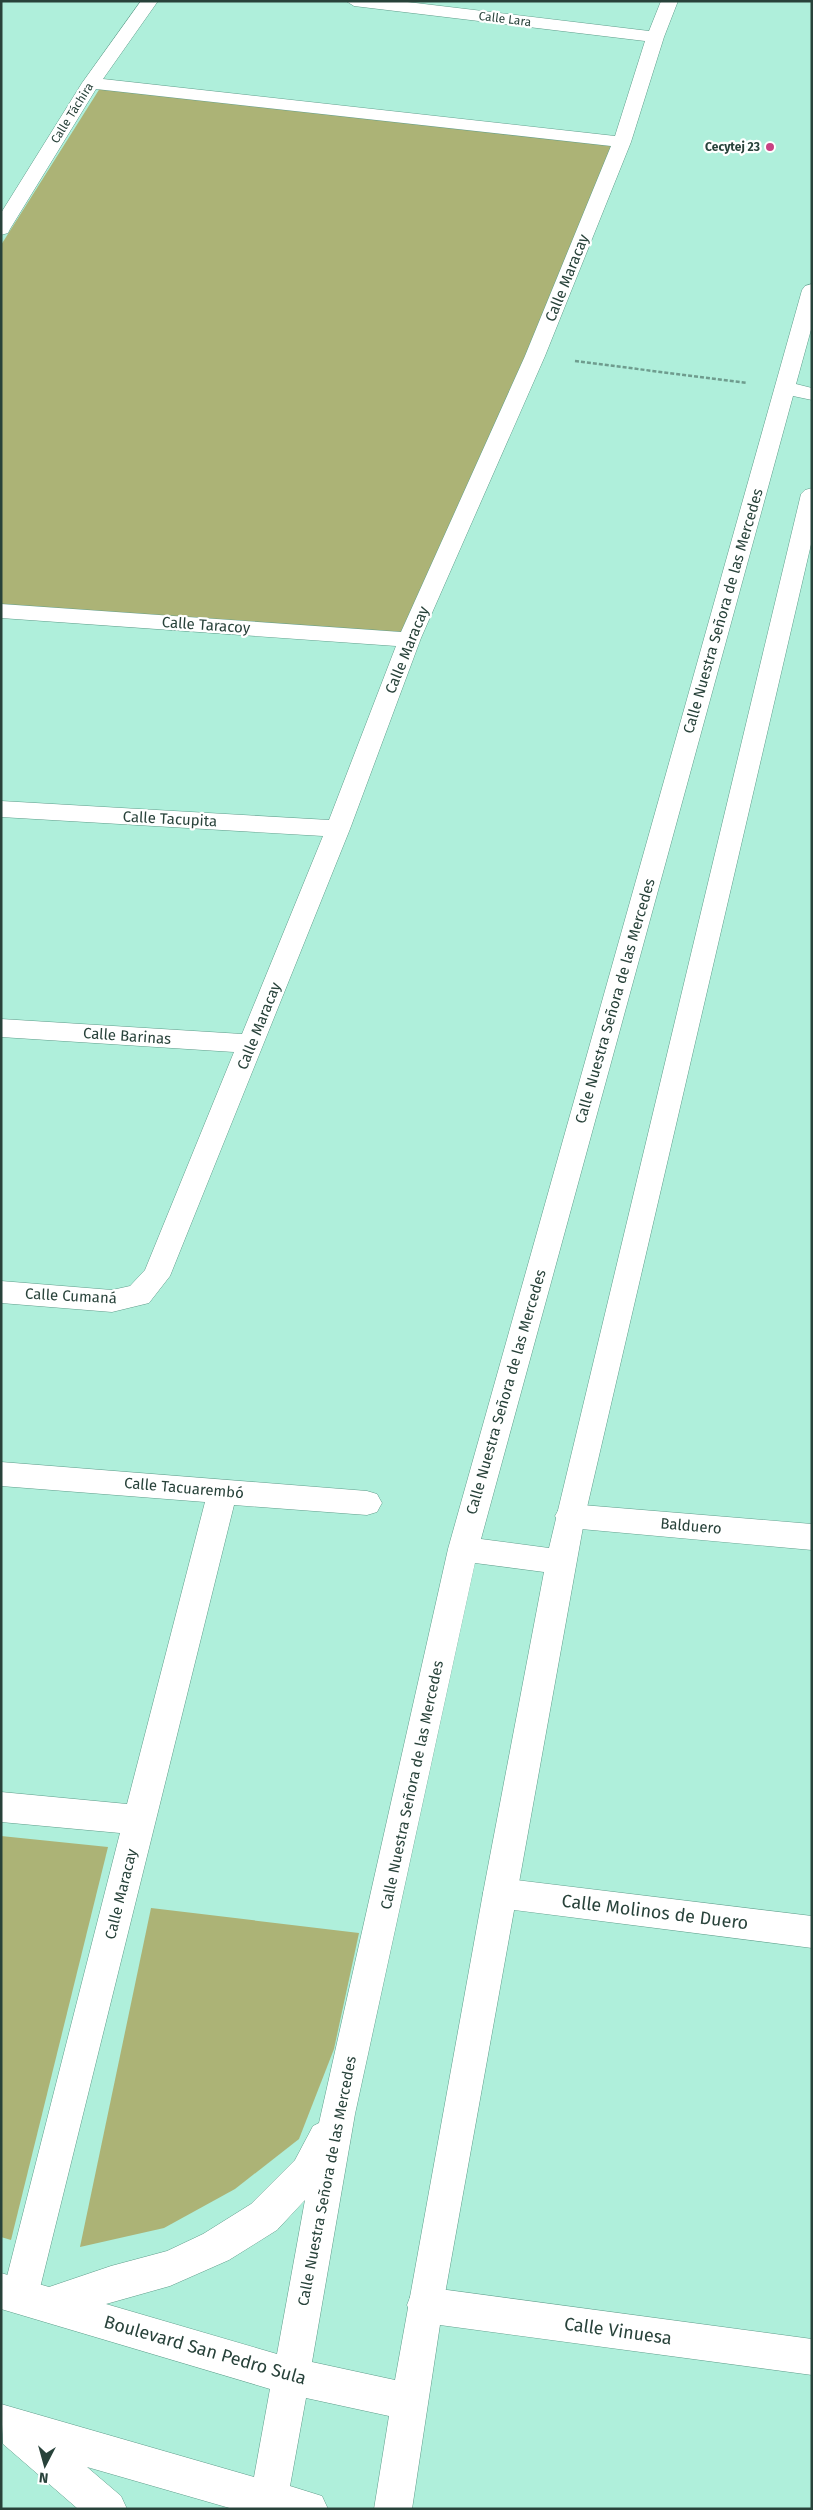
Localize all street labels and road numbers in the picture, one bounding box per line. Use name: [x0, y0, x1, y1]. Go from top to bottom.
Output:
street label: Calle Lara: [478, 9, 532, 29]
street label: Calle Táchira: [48, 80, 96, 146]
street label: Calle Maracay: [541, 231, 593, 324]
street label: Calle Nuestra Señora de las Mercedes: [679, 486, 767, 736]
street label: Calle Maracay: [381, 603, 433, 696]
street label: Calle Taracoy: [161, 613, 251, 637]
street label: Calle Tacupita: [122, 808, 218, 830]
street label: Calle Nuestra Señora de las Mercedes: [571, 876, 659, 1126]
street label: Calle Maracay: [233, 979, 285, 1072]
street label: Calle Barinas: [82, 1024, 172, 1048]
street label: Calle Nuestra Señora de las Mercedes: [462, 1267, 550, 1517]
street label: Calle Cumaná: [25, 1285, 117, 1307]
street label: Calle Tacuarembó: [123, 1474, 245, 1502]
street label: Balduero: [660, 1514, 722, 1538]
street label: Calle Nuestra Señora de las Mercedes: [377, 1659, 447, 1911]
street label: Calle Maracay: [101, 1846, 141, 1941]
street label: Calle Molinos de Duero: [560, 1890, 750, 1934]
street label: Calle Nuestra Señora de las Mercedes: [294, 2055, 360, 2307]
street label: Boulevard San Pedro Sula: [101, 2311, 309, 2389]
street label: Calle Vinuesa: [563, 2313, 673, 2349]

